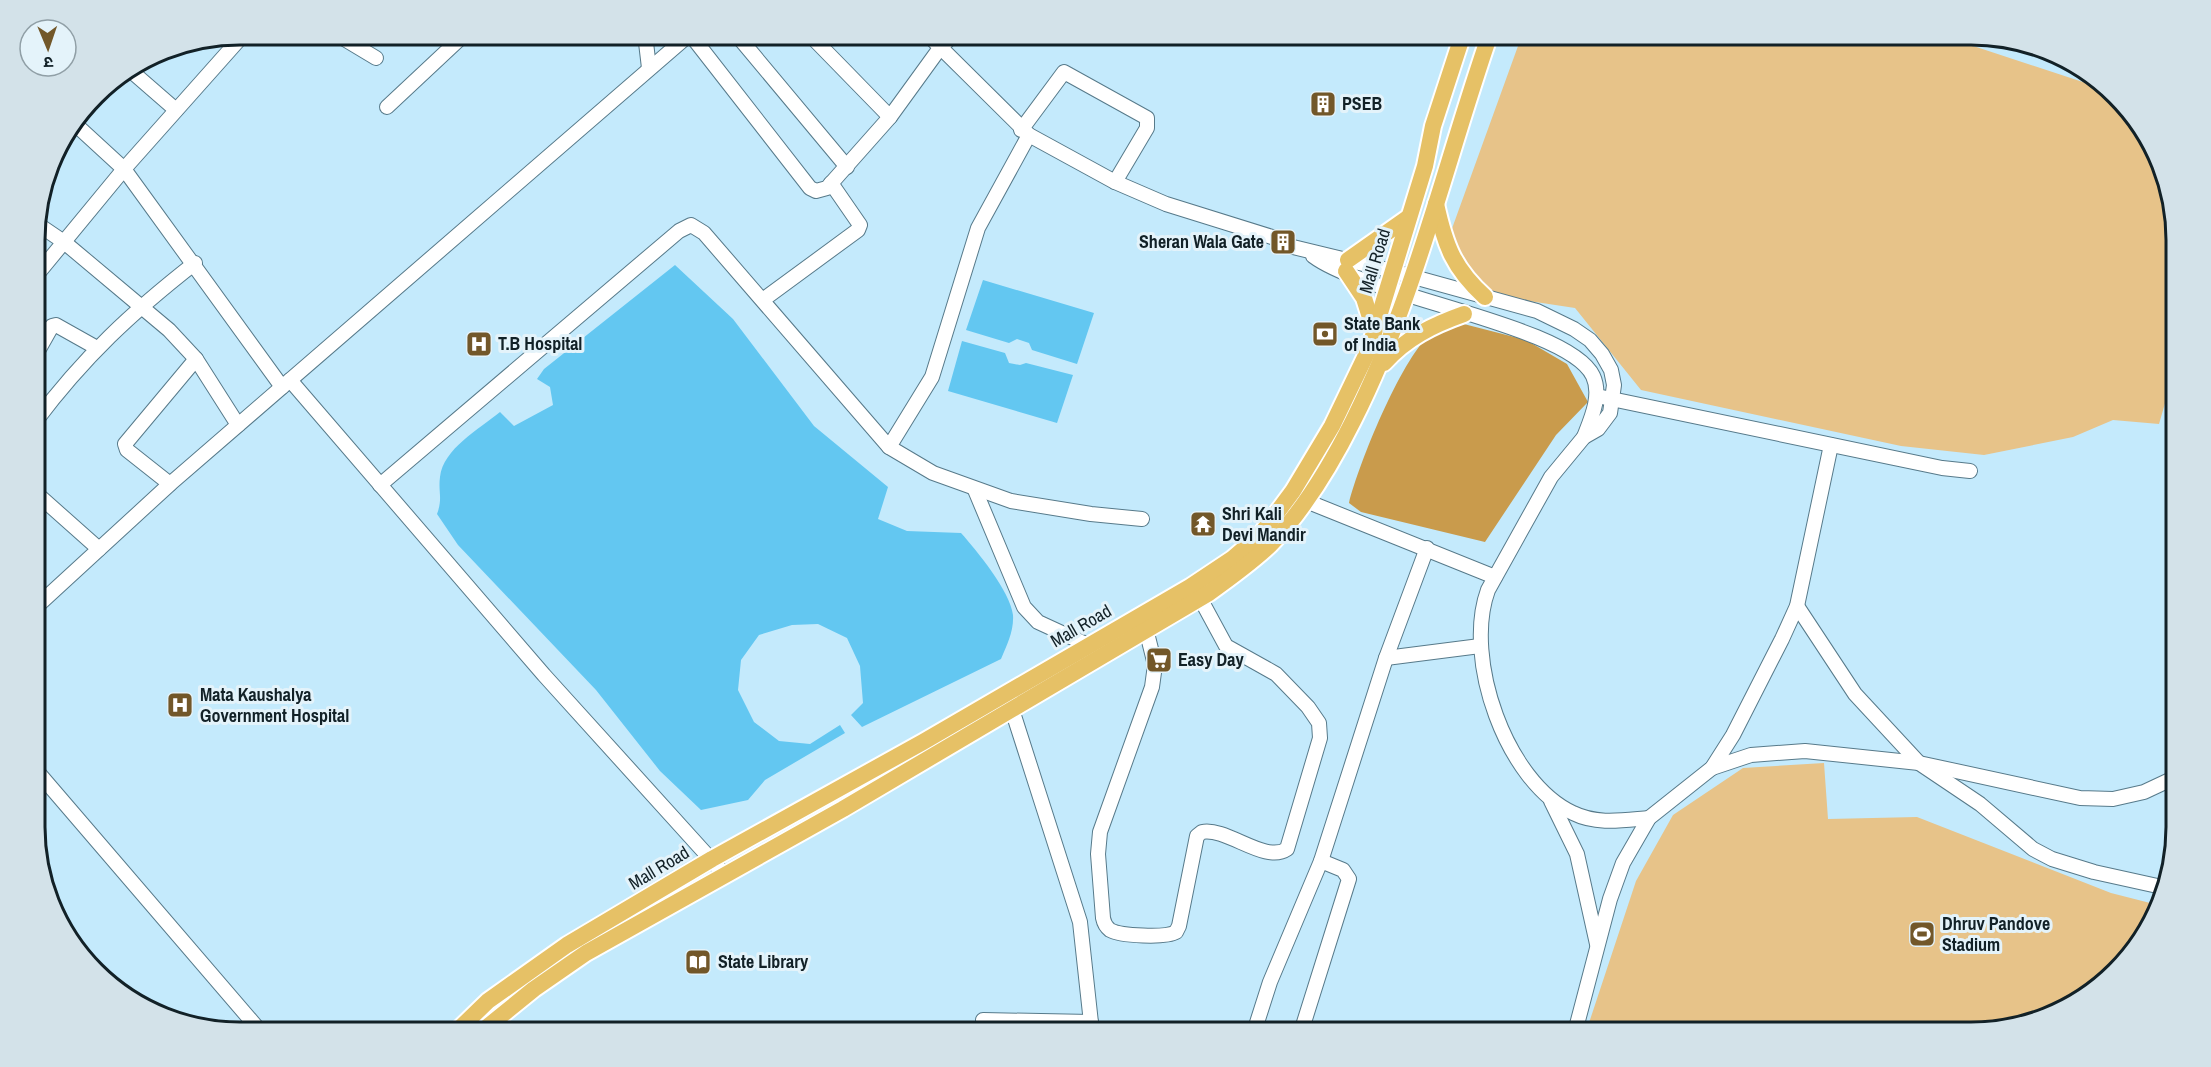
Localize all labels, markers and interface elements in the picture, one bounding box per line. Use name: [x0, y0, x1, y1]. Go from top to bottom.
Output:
north arrow: [18, 18, 78, 78]
text: उ: [43, 52, 54, 74]
building icon: PSEB: [1308, 89, 1338, 119]
place label: PSEB: [1342, 91, 1383, 116]
street label: Mall Road: [1353, 225, 1396, 296]
building icon: Sheran Wala Gate: [1268, 227, 1298, 257]
place label: Sheran Wala Gate: [1139, 229, 1264, 254]
place label: State Bank of India: [1344, 311, 1421, 357]
bank icon: State Bank of India: [1310, 319, 1340, 349]
hospital icon: T.B Hospital: [464, 329, 494, 359]
place label: T.B Hospital: [498, 331, 582, 356]
place label: Shri Kali Devi Mandir: [1222, 501, 1306, 547]
temple icon: Shri Kali Devi Mandir: [1188, 509, 1218, 539]
street label: Mall Road: [1046, 598, 1116, 653]
supermarket icon: Easy Day: [1144, 645, 1174, 675]
place label: Easy Day: [1178, 647, 1244, 672]
place label: Mata Kaushalya Government Hospital: [200, 682, 349, 728]
hospital icon: Mata Kaushalya Government Hospital: [165, 690, 195, 720]
street label: Mall Road: [624, 840, 694, 895]
place label: Dhruv Pandove Stadium: [1942, 911, 2050, 957]
sports icon: Dhruv Pandove Stadium: [1907, 919, 1937, 949]
library icon: State Library: [683, 947, 713, 977]
place label: State Library: [718, 949, 809, 974]

